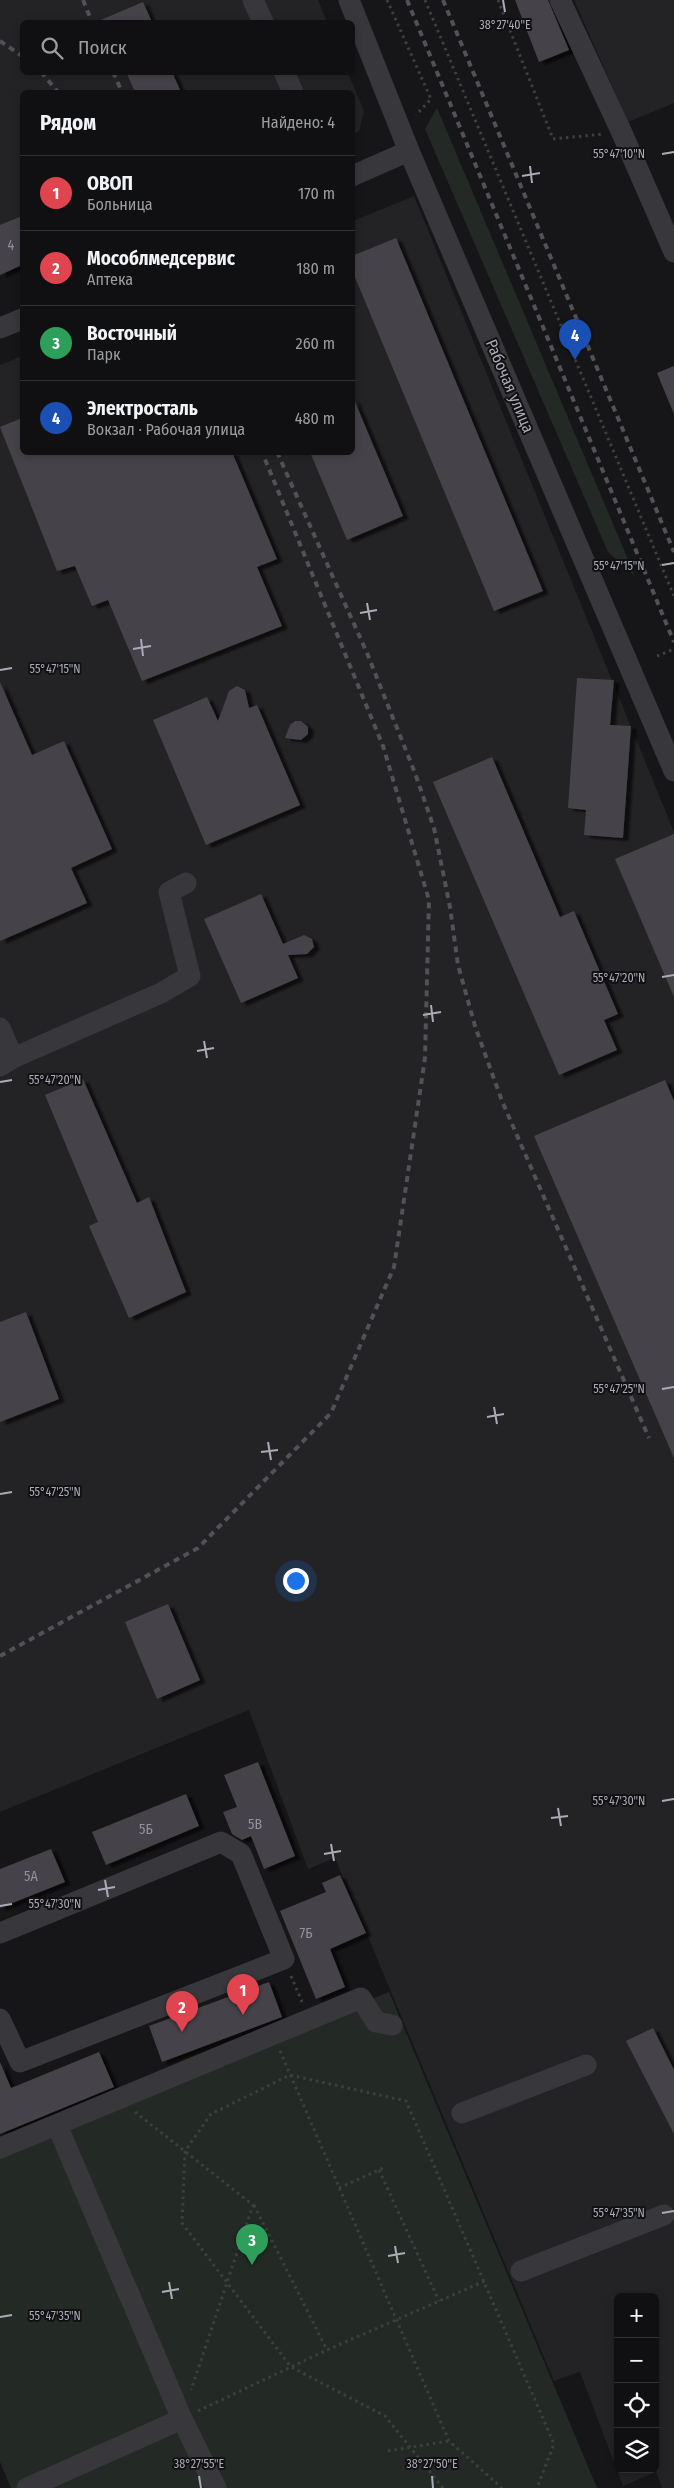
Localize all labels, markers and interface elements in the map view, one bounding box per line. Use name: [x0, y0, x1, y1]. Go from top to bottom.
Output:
text: 38°27'40"E: [479, 18, 531, 32]
search box: [20, 20, 355, 75]
icon: search: [38, 34, 66, 62]
text: Поиск: [78, 36, 127, 59]
text: Рядом: [40, 110, 96, 136]
text: Найдено: 4: [261, 113, 335, 132]
text: 55°47'10"N: [593, 147, 645, 161]
text: ОВОП: [87, 172, 133, 195]
text: 1: [53, 184, 59, 203]
text: 170 m: [298, 184, 335, 203]
text: Больница: [87, 195, 153, 214]
house number: 4: [8, 237, 15, 254]
text: Мособлмедсервис: [87, 247, 235, 270]
text: 2: [52, 259, 60, 278]
text: 180 m: [296, 259, 335, 278]
text: Аптека: [87, 270, 133, 289]
pin: 4: [559, 319, 591, 360]
text: Восточный: [87, 322, 177, 345]
text: 3: [52, 334, 60, 353]
text: 260 m: [296, 334, 335, 353]
street label: Рабочая улица: [482, 336, 538, 436]
text: Парк: [87, 345, 121, 364]
text: Электросталь: [87, 397, 198, 420]
text: 4: [52, 409, 60, 428]
text: 480 m: [295, 409, 335, 428]
text: Вокзал · Рабочая улица: [87, 420, 245, 439]
text: 55°47'15"N: [593, 559, 645, 573]
text: 55°47'15"N: [29, 662, 81, 676]
text: 55°47'20"N: [593, 971, 645, 985]
text: 55°47'20"N: [29, 1073, 81, 1087]
text: 55°47'25"N: [593, 1382, 645, 1396]
text: 55°47'25"N: [29, 1485, 81, 1499]
your location: [283, 1568, 309, 1594]
text: 55°47'30"N: [593, 1794, 645, 1808]
house number: 5В: [248, 1816, 262, 1833]
house number: 5Б: [139, 1821, 153, 1838]
house number: 5А: [24, 1868, 39, 1885]
text: 55°47'30"N: [29, 1897, 81, 1911]
house number: 7Б: [299, 1925, 313, 1942]
pin: 1: [227, 1974, 259, 2015]
pin: 2: [166, 1991, 198, 2032]
text: 55°47'35"N: [593, 2206, 645, 2220]
pin: 3: [236, 2224, 268, 2265]
map controls: [614, 2293, 659, 2473]
button: +: [614, 2293, 659, 2338]
text: 55°47'35"N: [29, 2309, 81, 2323]
button: −: [614, 2338, 659, 2383]
button: locate: [614, 2383, 659, 2428]
button: layers: [614, 2428, 659, 2473]
text: 38°27'55"E: [174, 2457, 225, 2471]
text: 38°27'50"E: [406, 2457, 458, 2471]

